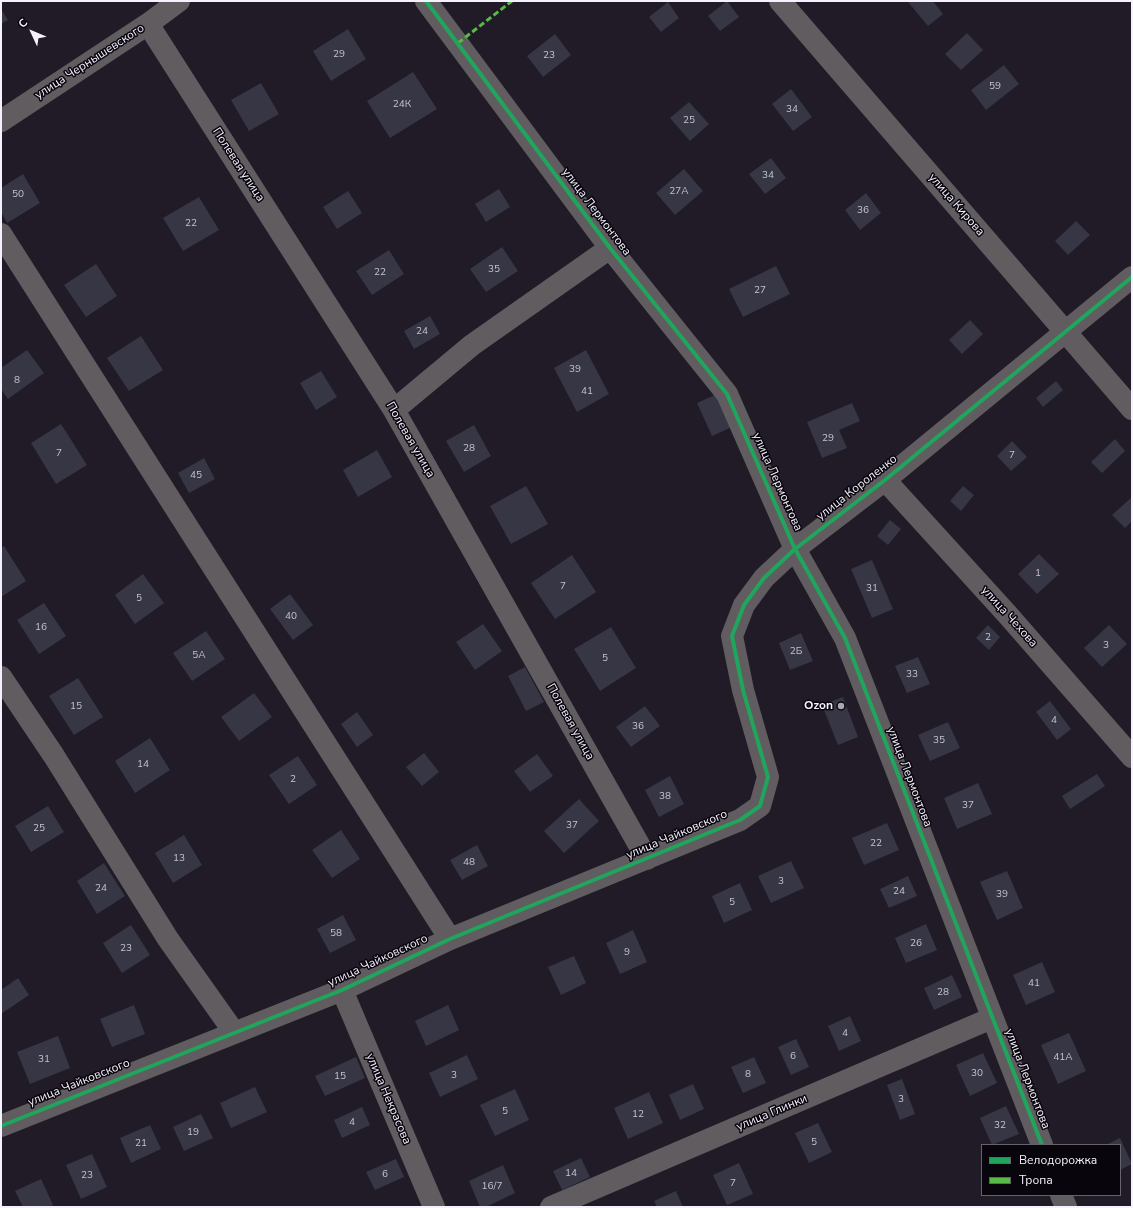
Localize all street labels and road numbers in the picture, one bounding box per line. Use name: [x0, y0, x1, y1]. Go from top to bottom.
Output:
street label: улица Чернышевского: [33, 21, 147, 103]
street label: Полевая улица: [209, 125, 267, 205]
street label: улица Лермонтова: [558, 165, 634, 259]
street label: улица Кирова: [925, 171, 987, 239]
street label: Полевая улица: [382, 400, 438, 480]
street label: улица Лермонтова: [749, 431, 805, 533]
street label: улица Короленко: [814, 452, 900, 524]
street label: улица Чехова: [978, 584, 1040, 650]
street label: Полевая улица: [543, 681, 597, 763]
street label: улица Лермонтова: [883, 725, 935, 829]
street label: улица Чайковского: [624, 807, 730, 863]
street label: улица Чайковского: [326, 932, 430, 990]
street label: улица Лермонтова: [1001, 1027, 1053, 1131]
street label: улица Некрасова: [362, 1051, 414, 1147]
street label: улица Чайковского: [26, 1056, 132, 1110]
street label: улица Глинки: [734, 1092, 810, 1134]

